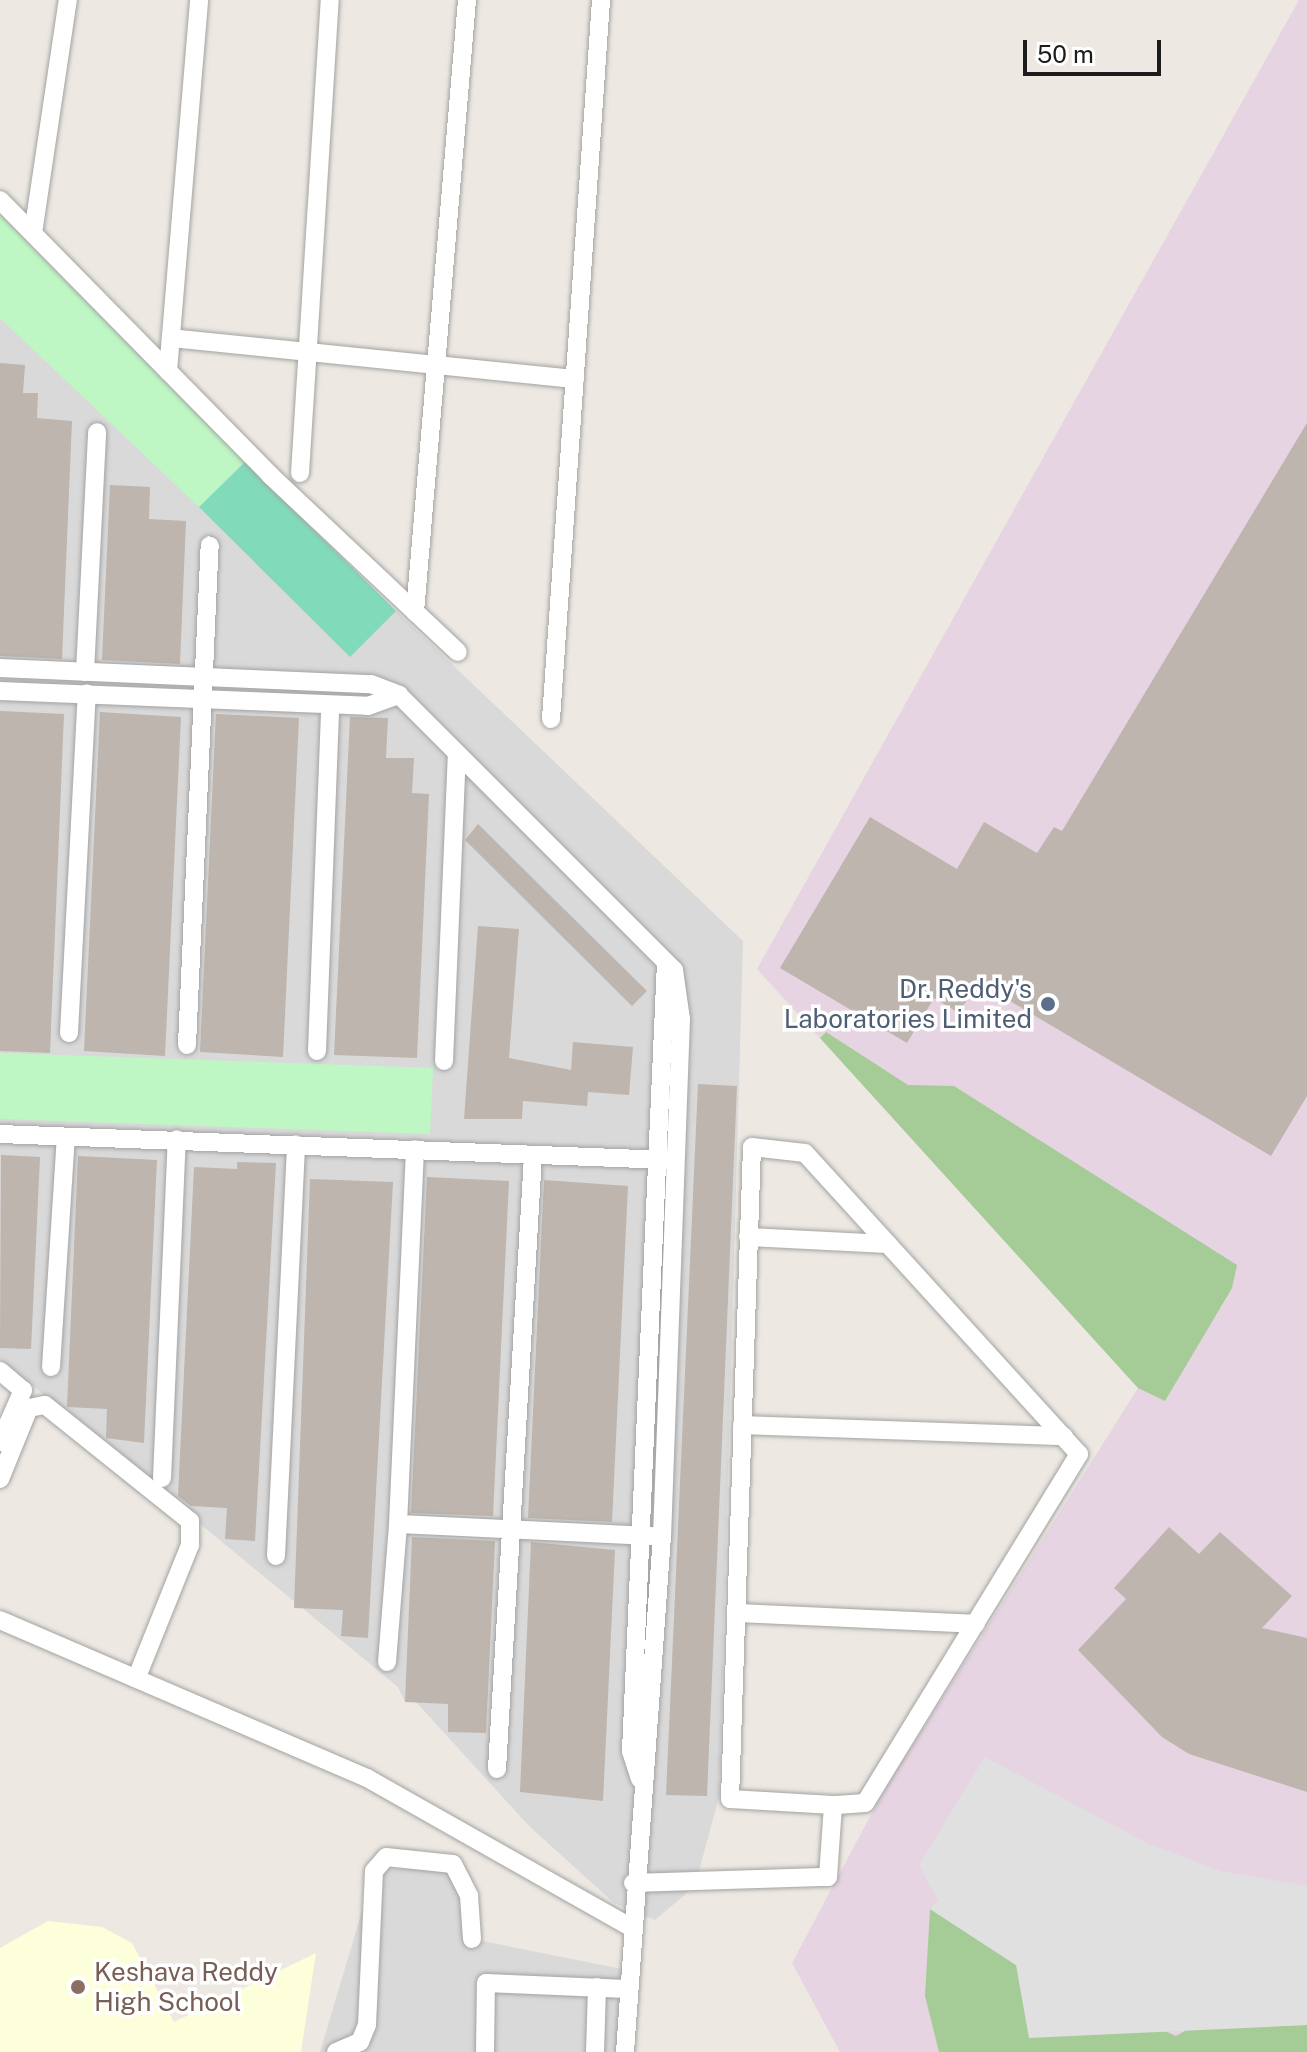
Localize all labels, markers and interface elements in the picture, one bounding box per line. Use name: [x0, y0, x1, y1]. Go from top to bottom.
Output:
scale bar: [1027, 24, 1165, 74]
text: 50 m: [1037, 40, 1094, 68]
place label: Dr. Reddy's Laboratories Limited: [784, 973, 1032, 1034]
marker: Dr. Reddy's Laboratories Limited: [1039, 995, 1057, 1013]
place label: Keshava Reddy High School: [94, 1956, 278, 2018]
marker: Keshava Reddy High School: [69, 1978, 87, 1996]

